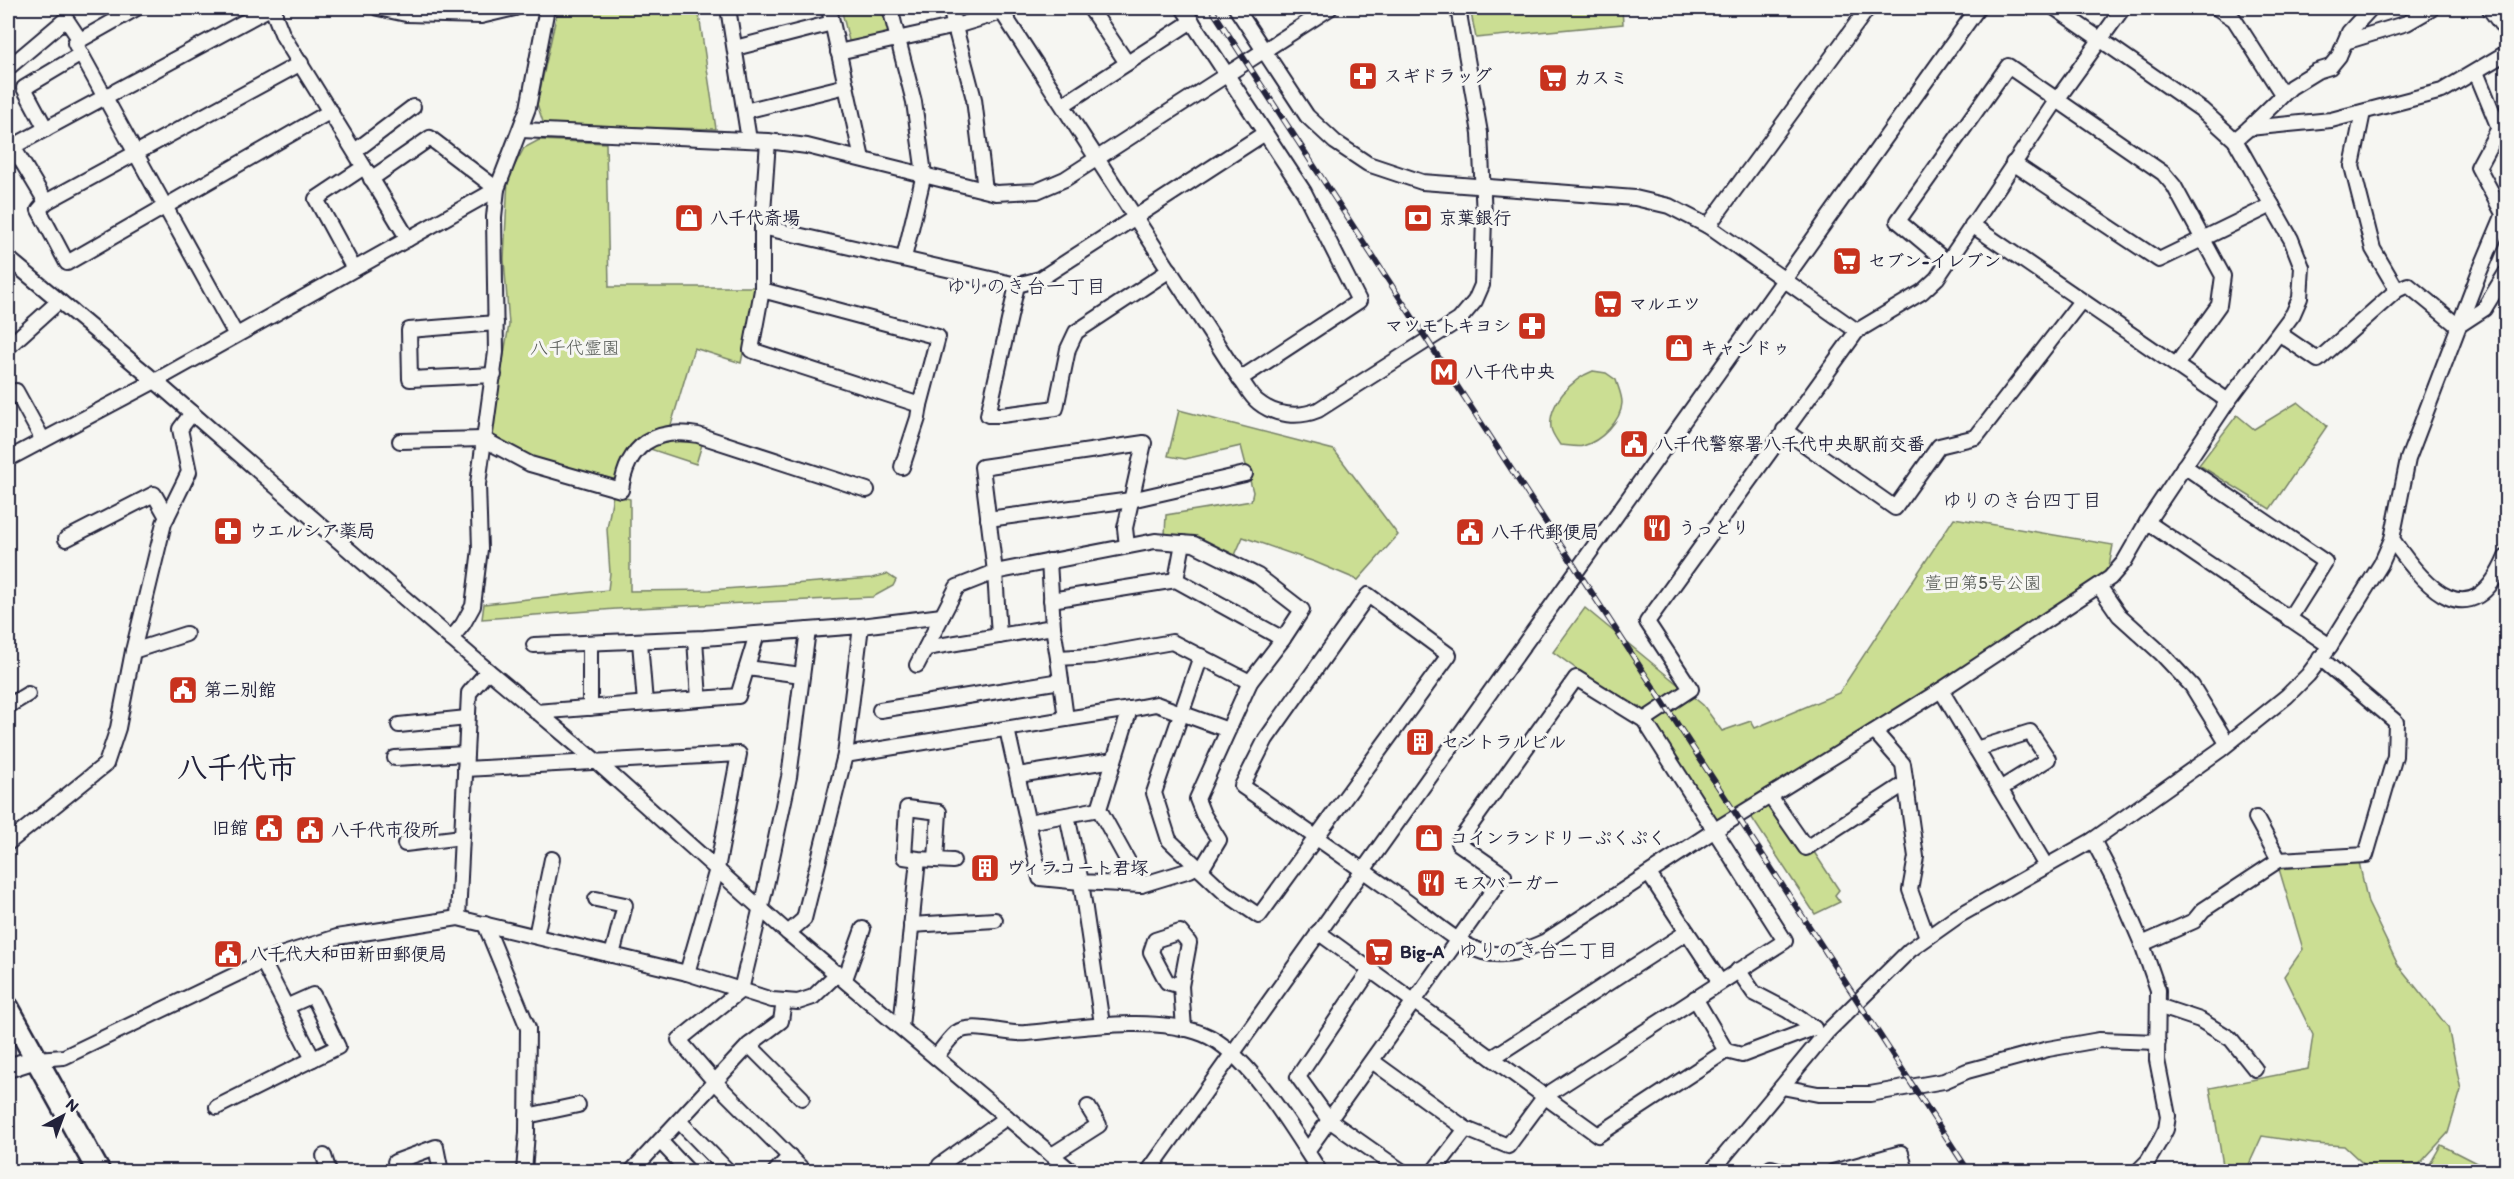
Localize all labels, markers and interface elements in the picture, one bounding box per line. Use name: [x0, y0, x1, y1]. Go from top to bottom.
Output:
pharmacy icon: スギドラッグ: [1347, 60, 1379, 92]
supermarket icon: カスミ: [1537, 62, 1569, 94]
place label: スギドラッグ: [1384, 65, 1492, 87]
place label: カスミ: [1574, 67, 1628, 89]
shop icon: 八千代斎場: [673, 202, 705, 234]
bank icon: 京葉銀行: [1402, 202, 1434, 234]
place label: 八千代斎場: [710, 207, 800, 229]
place label: 京葉銀行: [1439, 207, 1511, 229]
supermarket icon: セブン-イレブン: [1831, 245, 1863, 277]
place label: セブン-イレブン: [1868, 250, 2001, 272]
district label: ゆりのき台一丁目: [946, 274, 1106, 298]
supermarket icon: マルエツ: [1592, 288, 1624, 320]
place label: マルエツ: [1629, 293, 1701, 315]
pharmacy icon: マツモトキヨシ: [1516, 310, 1548, 342]
place label: マツモトキヨシ: [1385, 315, 1511, 337]
shop icon: キャンドゥ: [1663, 332, 1695, 364]
park label: 八千代霊園: [530, 337, 620, 359]
place label: キャンドゥ: [1700, 337, 1790, 359]
metro station icon: 八千代中央: [1428, 356, 1460, 388]
place label: 八千代中央: [1465, 361, 1555, 383]
public building icon: 八千代警察署八千代中央駅前交番: [1618, 428, 1650, 460]
place label: 八千代警察署八千代中央駅前交番: [1655, 433, 1925, 455]
district label: ゆりのき台四丁目: [1942, 488, 2102, 512]
restaurant icon: うっとり: [1641, 512, 1673, 544]
pharmacy icon: ウエルシア薬局: [212, 515, 244, 547]
public building icon: 八千代郵便局: [1454, 516, 1486, 548]
place label: うっとり: [1678, 517, 1750, 539]
place label: ウエルシア薬局: [249, 520, 375, 542]
place label: 八千代郵便局: [1491, 521, 1599, 543]
park label: 萱田第5号公園: [1924, 572, 2042, 594]
public building icon: 第二別館: [167, 674, 199, 706]
place label: 第二別館: [204, 679, 276, 701]
building icon: セントラルビル: [1404, 726, 1436, 758]
place label: セントラルビル: [1441, 731, 1566, 753]
district label: 八千代市: [177, 749, 297, 786]
public building icon: 旧館: [253, 812, 285, 844]
public building icon: 八千代市役所: [294, 814, 326, 846]
place label: 旧館: [212, 817, 248, 839]
place label: 八千代市役所: [331, 819, 439, 841]
shop icon: コインランドリーぷくぷく: [1413, 822, 1445, 854]
place label: コインランドリーぷくぷく: [1450, 827, 1666, 849]
building icon: ヴィラコート君塚: [969, 852, 1001, 884]
place label: ヴィラコート君塚: [1006, 857, 1148, 879]
restaurant icon: モスバーガー: [1415, 867, 1447, 899]
place label: モスバーガー: [1452, 872, 1560, 894]
supermarket icon: Big-A: [1363, 936, 1395, 968]
public building icon: 八千代大和田新田郵便局: [212, 938, 244, 970]
district label: ゆりのき台二丁目: [1458, 938, 1618, 962]
place label: Big-A: [1400, 941, 1445, 963]
place label: 八千代大和田新田郵便局: [249, 943, 447, 965]
north arrow: [33, 1086, 93, 1146]
text: N: [62, 1094, 83, 1116]

